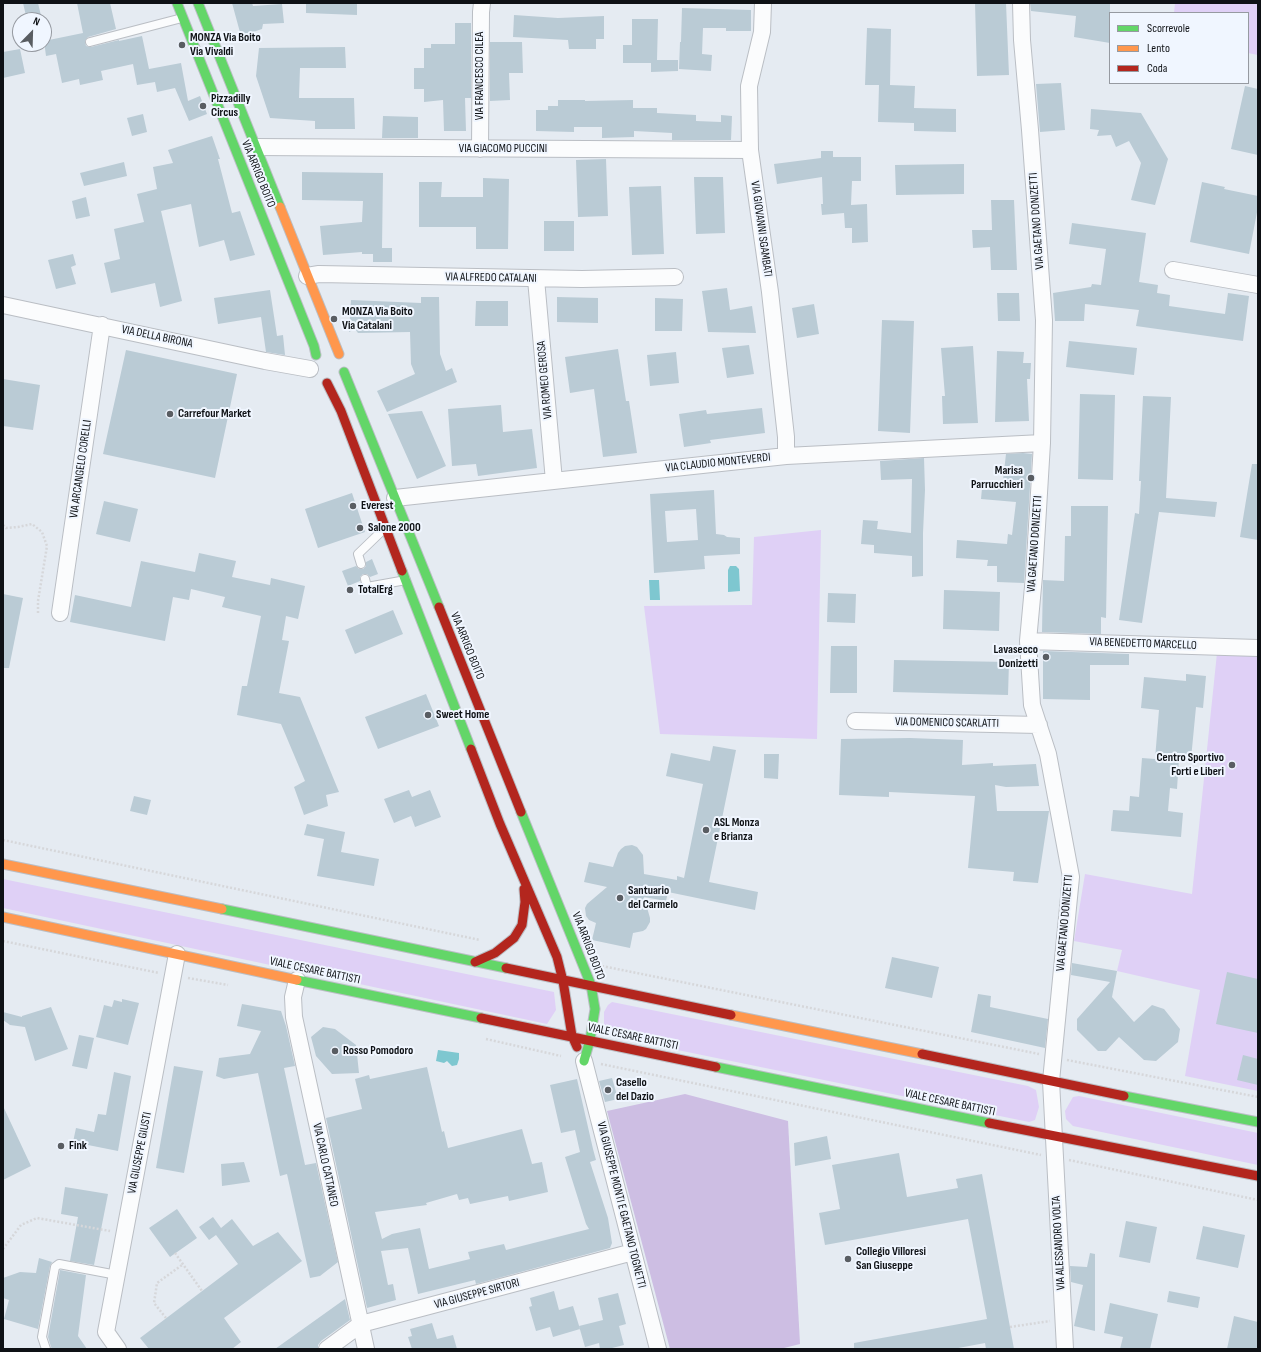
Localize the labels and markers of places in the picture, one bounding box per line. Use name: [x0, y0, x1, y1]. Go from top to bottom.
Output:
place label: MONZA Via Boito Via Vivaldi: [190, 31, 261, 59]
marker: MONZA Via Boito Via Vivaldi: [177, 40, 187, 50]
place label: Pizzadilly Circus: [211, 92, 251, 120]
marker: Pizzadilly Circus: [198, 101, 208, 111]
place label: MONZA Via Boito Via Catalani: [342, 305, 413, 333]
marker: MONZA Via Boito Via Catalani: [329, 314, 339, 324]
place label: Carrefour Market: [178, 407, 251, 421]
marker: Carrefour Market: [165, 409, 175, 419]
place label: Marisa Parrucchieri: [971, 464, 1023, 492]
marker: Marisa Parrucchieri: [1026, 473, 1036, 483]
place label: Everest: [361, 499, 394, 513]
marker: Everest: [348, 501, 358, 511]
place label: Salone 2000: [368, 521, 421, 535]
marker: Salone 2000: [355, 523, 365, 533]
place label: TotalErg: [358, 583, 393, 597]
marker: TotalErg: [345, 585, 355, 595]
place label: Lavasecco Donizetti: [994, 643, 1038, 671]
marker: Lavasecco Donizetti: [1041, 652, 1051, 662]
place label: Sweet Home: [436, 708, 489, 722]
marker: Sweet Home: [423, 710, 433, 720]
place label: Centro Sportivo Forti e Liberi: [1156, 751, 1224, 779]
marker: Centro Sportivo Forti e Liberi: [1227, 760, 1237, 770]
place label: ASL Monza e Brianza: [714, 816, 759, 844]
marker: ASL Monza e Brianza: [701, 825, 711, 835]
place label: Santuario del Carmelo: [628, 884, 678, 912]
marker: Santuario del Carmelo: [615, 893, 625, 903]
place label: Rosso Pomodoro: [343, 1044, 413, 1058]
marker: Rosso Pomodoro: [330, 1046, 340, 1056]
place label: Casello del Dazio: [616, 1076, 654, 1104]
marker: Casello del Dazio: [603, 1085, 613, 1095]
place label: Fink: [69, 1139, 87, 1153]
marker: Fink: [56, 1141, 66, 1151]
place label: Collegio Villoresi San Giuseppe: [856, 1245, 926, 1273]
marker: Collegio Villoresi San Giuseppe: [843, 1254, 853, 1264]

